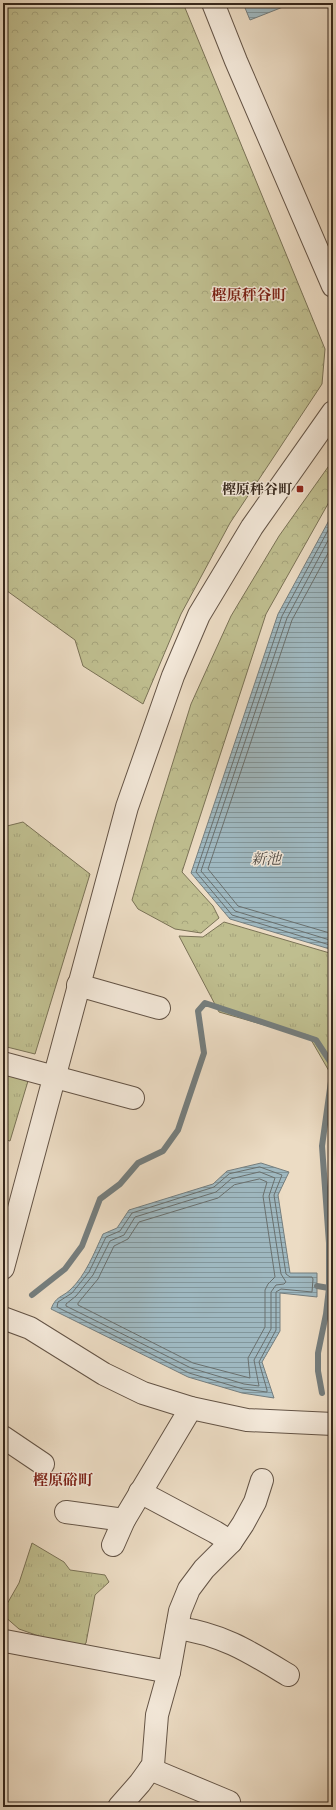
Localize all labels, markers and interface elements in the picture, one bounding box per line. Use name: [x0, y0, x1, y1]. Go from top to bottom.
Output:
district label: 樫原秤谷町: [211, 286, 287, 304]
place label: 樫原秤谷町: [222, 481, 293, 498]
marker: 樫原秤谷町: [295, 484, 305, 494]
water label: 新池: [251, 850, 283, 868]
district label: 樫原硲町: [33, 1471, 93, 1489]

